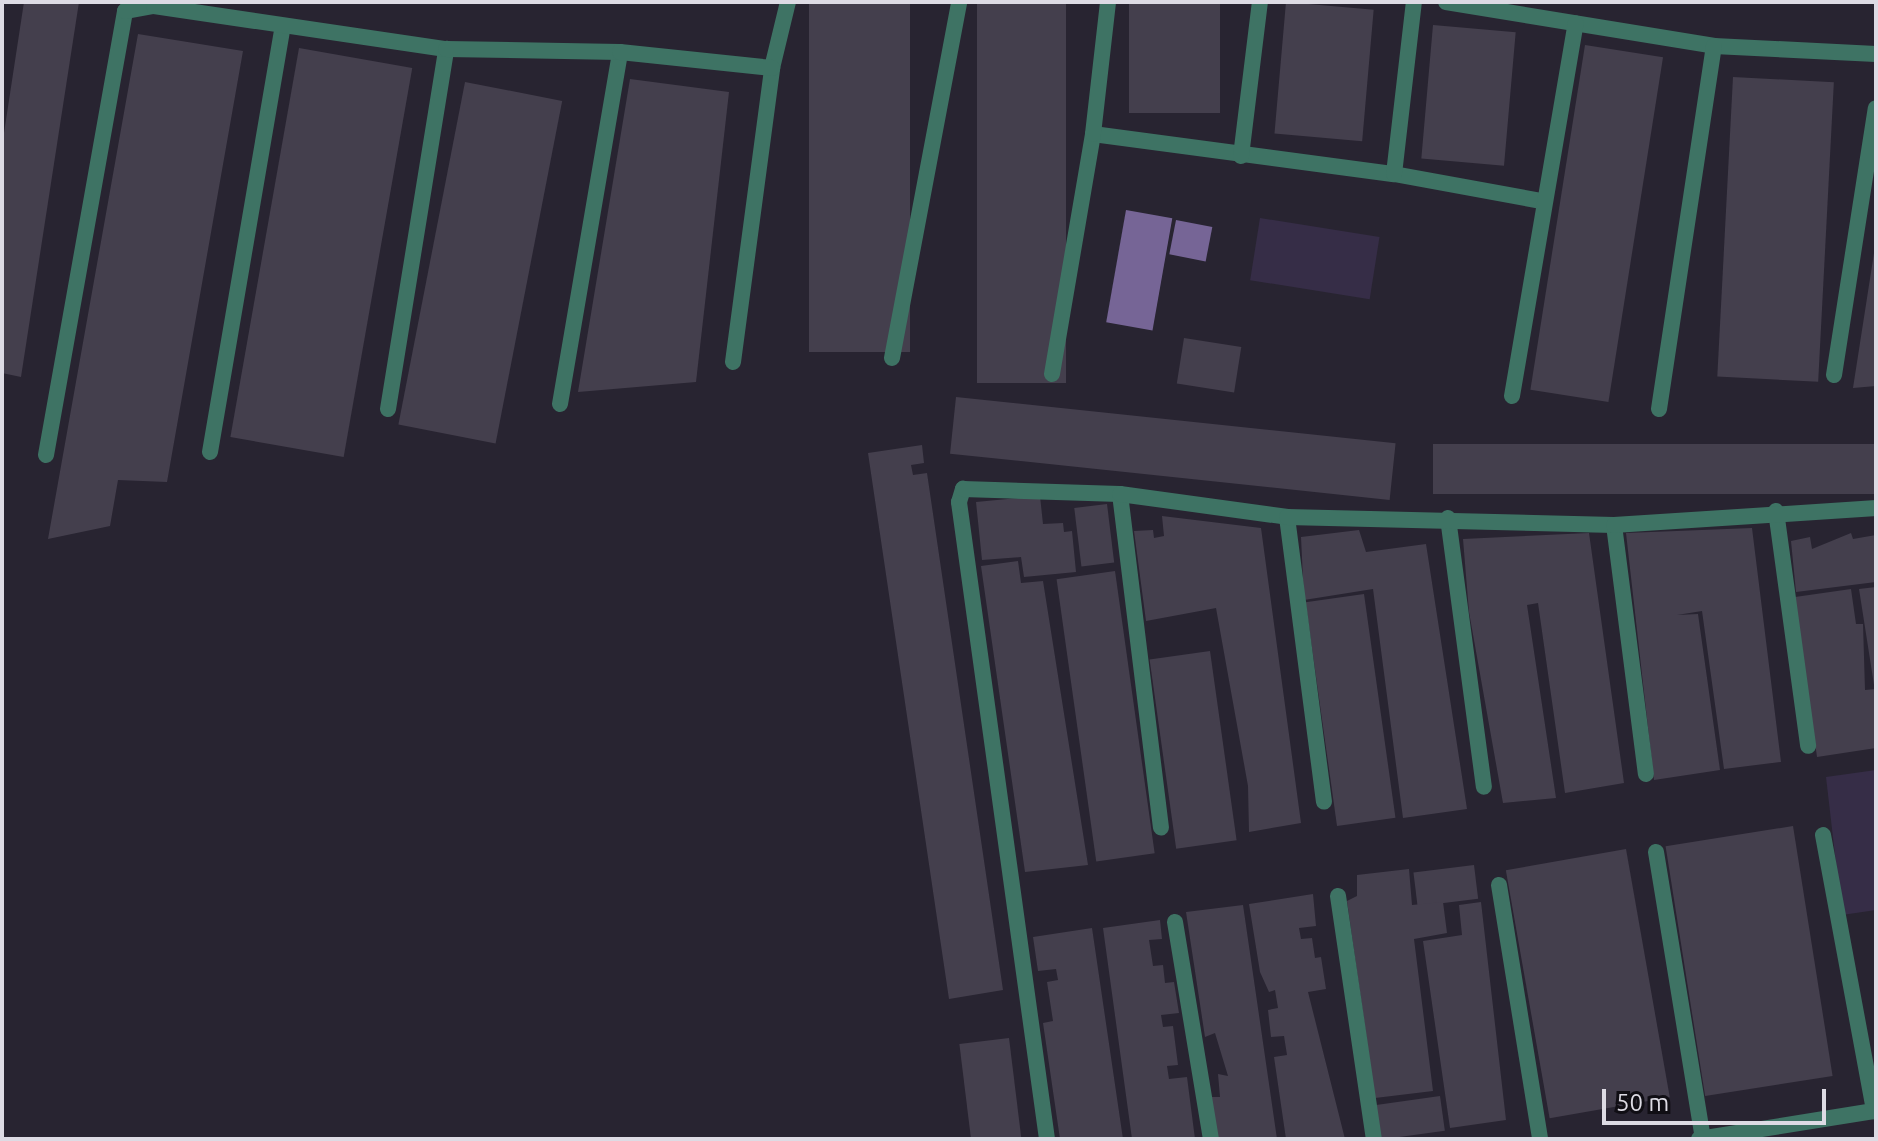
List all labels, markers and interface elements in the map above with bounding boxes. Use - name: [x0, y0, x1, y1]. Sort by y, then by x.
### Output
- scale bar: [1606, 1073, 1830, 1123]
- text: 50 m: [1616, 1089, 1669, 1116]

